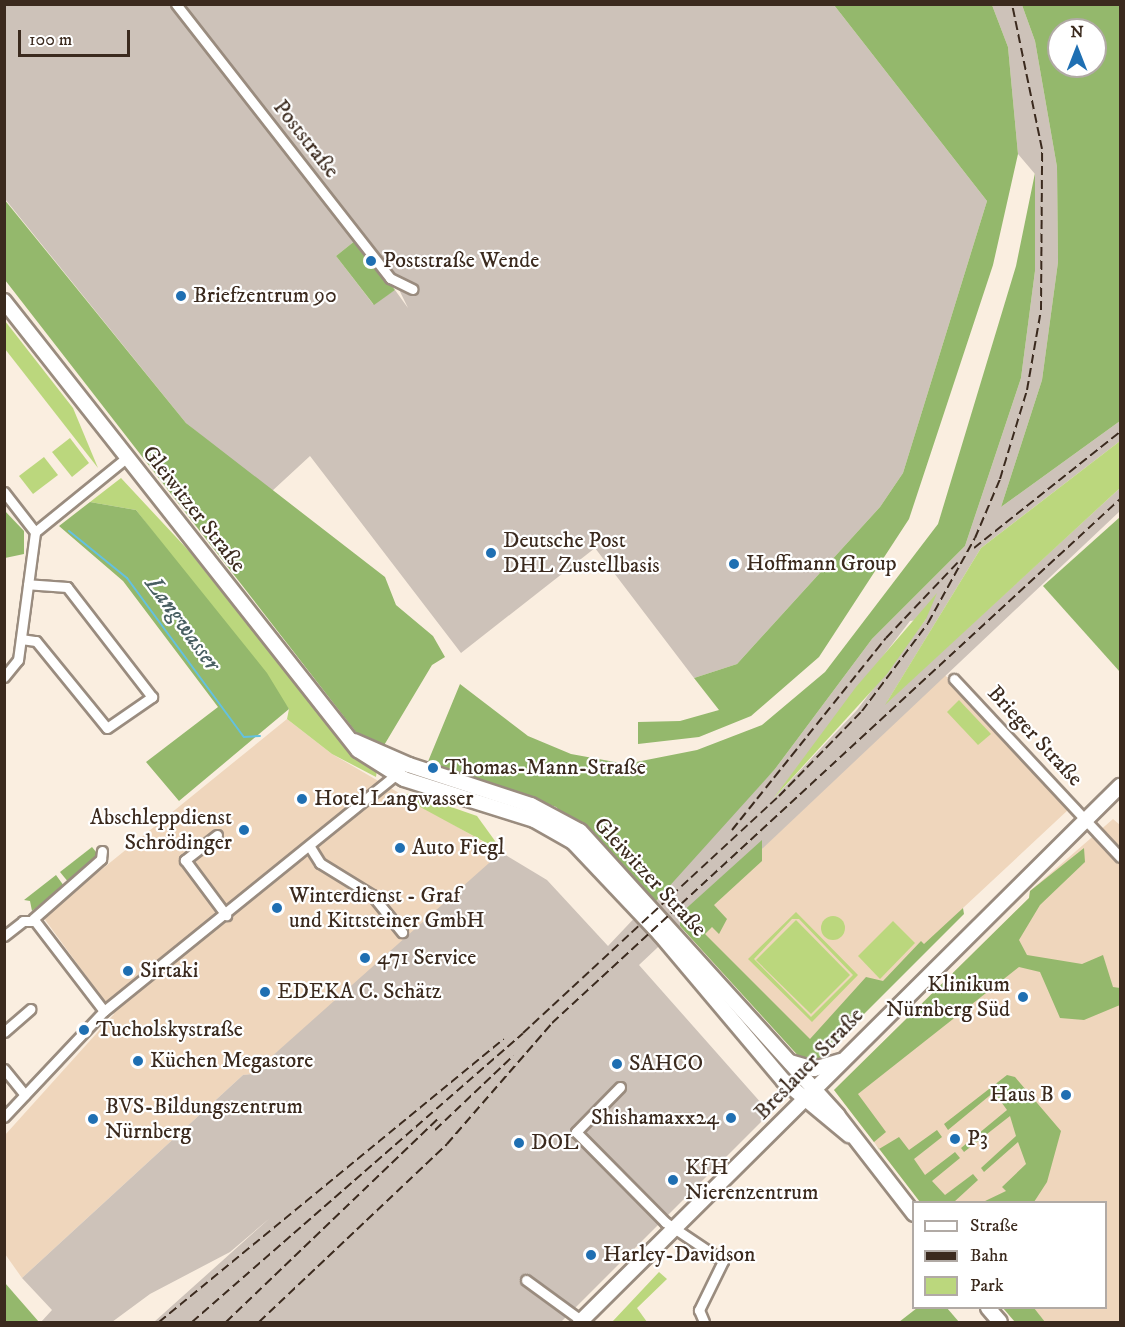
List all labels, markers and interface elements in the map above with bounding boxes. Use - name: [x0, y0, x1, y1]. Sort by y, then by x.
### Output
- scale bar: [21, 18, 134, 56]
- north arrow: [1047, 18, 1107, 78]
- text: N: [1070, 22, 1084, 42]
- text: 100 m: [29, 29, 72, 51]
- street label: Poststraße: [267, 95, 345, 183]
- place label: Poststraße Wende: [383, 248, 539, 274]
- marker: Poststraße Wende: [364, 254, 378, 268]
- place label: Briefzentrum 90: [193, 283, 337, 309]
- marker: Briefzentrum 90: [174, 289, 188, 303]
- street label: Gleiwitzer Straße: [136, 440, 252, 578]
- place label: Deutsche Post DHL Zustellbasis: [503, 527, 660, 578]
- marker: Deutsche Post DHL Zustellbasis: [484, 546, 498, 560]
- place label: Hoffmann Group: [746, 551, 897, 577]
- marker: Hoffmann Group: [727, 557, 741, 571]
- water label: Langwasser: [138, 571, 226, 677]
- street label: Brieger Straße: [982, 680, 1088, 792]
- place label: Thomas-Mann-Straße: [445, 755, 646, 781]
- marker: Thomas-Mann-Straße: [426, 761, 440, 775]
- place label: Hotel Langwasser: [314, 786, 474, 812]
- marker: Hotel Langwasser: [295, 792, 309, 806]
- place label: Abschleppdienst Schrödinger: [90, 804, 232, 855]
- street label: Gleiwitzer Straße: [588, 812, 712, 942]
- marker: Abschleppdienst Schrödinger: [237, 823, 251, 837]
- place label: Auto Fiegl: [412, 835, 505, 861]
- marker: Auto Fiegl: [393, 841, 407, 855]
- place label: Winterdienst - Graf und Kittsteiner GmbH: [289, 882, 485, 933]
- marker: Winterdienst - Graf und Kittsteiner GmbH: [270, 901, 284, 915]
- place label: 471 Service: [377, 945, 476, 971]
- marker: 471 Service: [358, 951, 372, 965]
- place label: Sirtaki: [140, 958, 198, 984]
- marker: Sirtaki: [121, 964, 135, 978]
- place label: Klinikum Nürnberg Süd: [886, 971, 1010, 1022]
- place label: EDEKA C. Schätz: [277, 979, 441, 1005]
- marker: EDEKA C. Schätz: [258, 985, 272, 999]
- marker: Klinikum Nürnberg Süd: [1014, 988, 1032, 1006]
- street label: Breslauer Straße: [749, 1002, 869, 1126]
- place label: Tucholskystraße: [96, 1017, 243, 1043]
- marker: Tucholskystraße: [77, 1023, 91, 1037]
- place label: Küchen Megastore: [150, 1048, 313, 1074]
- place label: SAHCO: [629, 1051, 703, 1077]
- marker: Küchen Megastore: [131, 1054, 145, 1068]
- marker: SAHCO: [610, 1057, 624, 1071]
- place label: Haus B: [990, 1082, 1054, 1108]
- marker: Haus B: [1059, 1088, 1073, 1102]
- place label: BVS-Bildungszentrum Nürnberg: [105, 1093, 303, 1144]
- place label: Shishamaxx24: [591, 1105, 719, 1131]
- marker: Shishamaxx24: [724, 1111, 738, 1125]
- marker: BVS-Bildungszentrum Nürnberg: [86, 1112, 100, 1126]
- place label: P3: [967, 1126, 988, 1152]
- place label: DOL: [531, 1130, 579, 1156]
- marker: P3: [948, 1132, 962, 1146]
- marker: DOL: [512, 1136, 526, 1150]
- place label: KfH Nierenzentrum: [685, 1154, 818, 1206]
- marker: KfH Nierenzentrum: [666, 1173, 680, 1187]
- legend: [912, 1201, 1107, 1309]
- text: Straße: [970, 1215, 1018, 1237]
- place label: Harley-Davidson: [603, 1242, 755, 1268]
- text: Bahn: [970, 1245, 1008, 1267]
- marker: Harley-Davidson: [584, 1248, 598, 1262]
- text: Park: [970, 1275, 1004, 1297]

